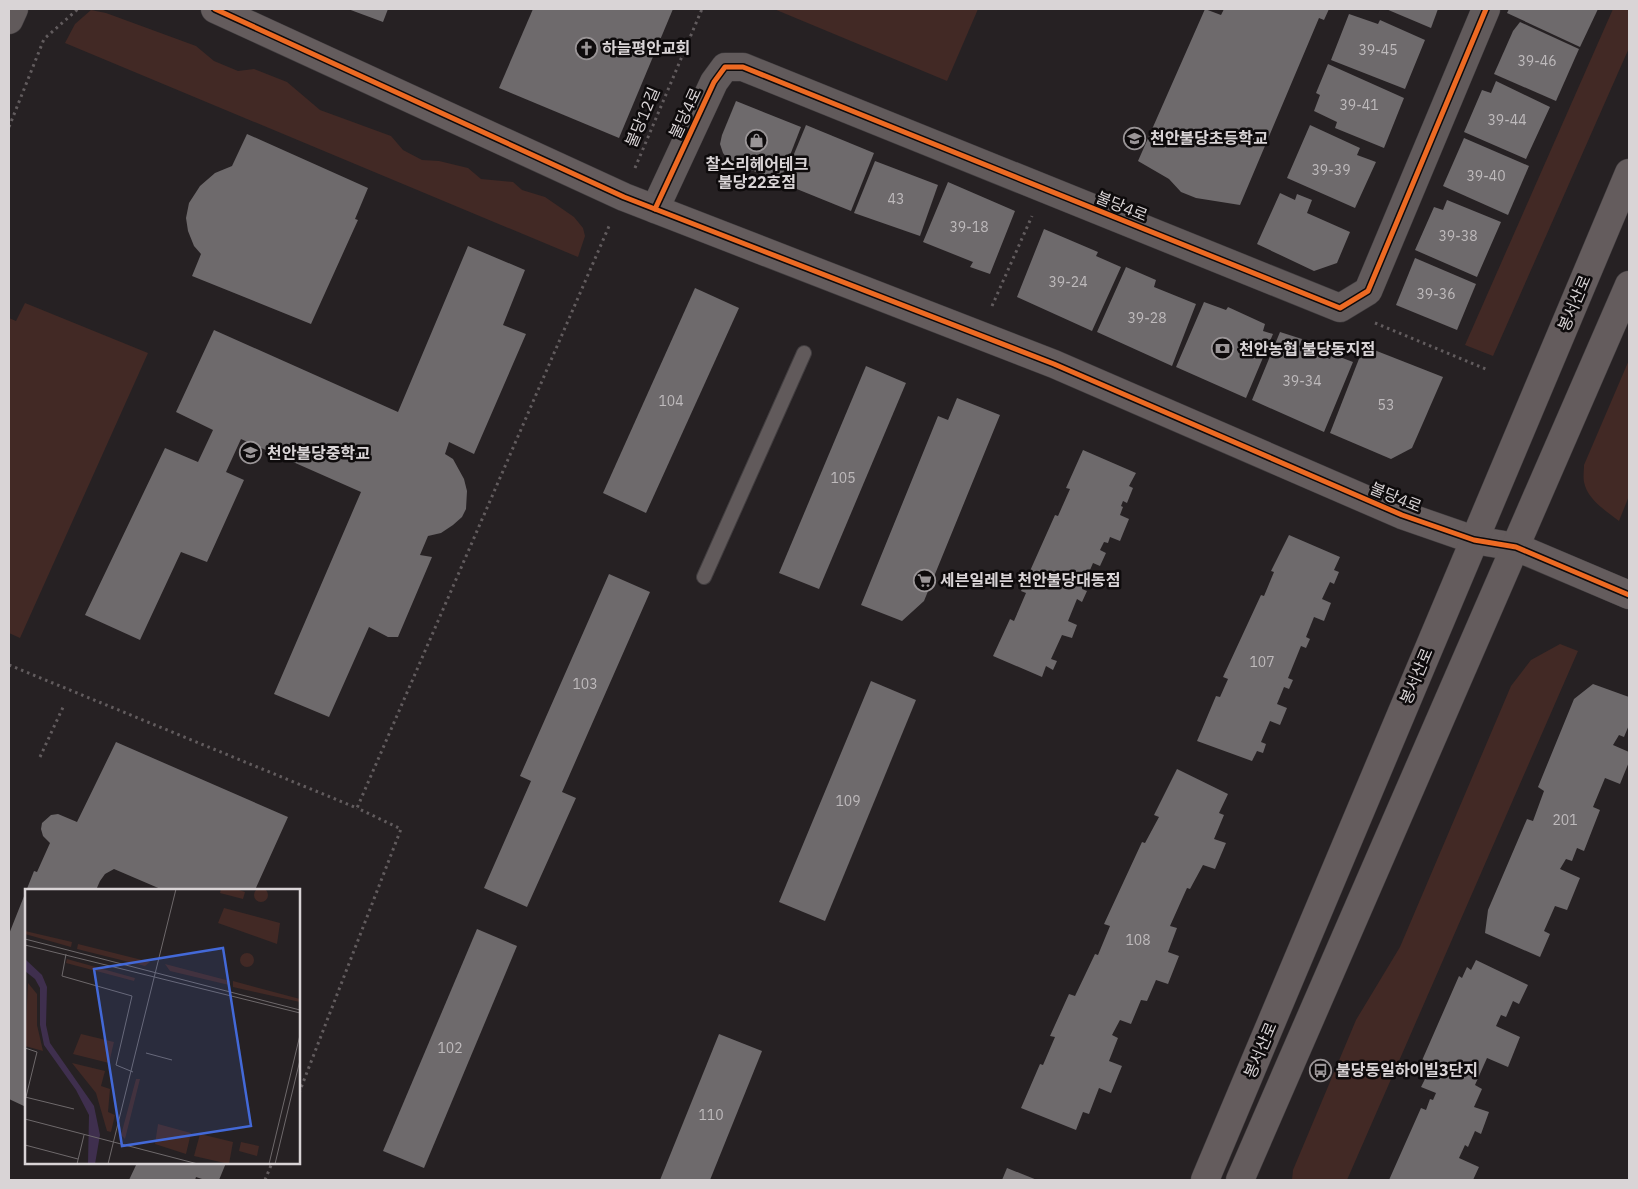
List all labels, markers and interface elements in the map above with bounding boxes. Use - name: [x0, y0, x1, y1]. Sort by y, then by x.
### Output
- church icon: 하늘평안교회: [574, 36, 598, 60]
- place label: 하늘평안교회: [602, 38, 690, 58]
- house number: 39-45: [1358, 41, 1398, 59]
- house number: 39-46: [1517, 52, 1557, 70]
- street label: 불당12길: [620, 84, 664, 150]
- street label: 불당4로: [665, 84, 706, 142]
- house number: 39-41: [1339, 96, 1379, 114]
- house number: 39-44: [1487, 111, 1527, 129]
- school or university icon: 천안불당초등학교: [1122, 126, 1146, 150]
- shop icon: 찰스리헤어테크 불당22호점: [745, 128, 769, 152]
- place label: 천안불당초등학교: [1150, 128, 1268, 148]
- place label: 찰스리헤어테크 불당22호점: [705, 154, 809, 192]
- house number: 39-39: [1311, 161, 1351, 179]
- house number: 39-40: [1466, 167, 1506, 185]
- street label: 불당4로: [1093, 187, 1151, 225]
- house number: 43: [888, 190, 904, 208]
- house number: 39-18: [949, 218, 989, 236]
- house number: 39-38: [1438, 227, 1478, 245]
- street label: 봉서산로: [1553, 272, 1595, 334]
- house number: 39-24: [1048, 273, 1088, 291]
- house number: 39-36: [1416, 285, 1456, 303]
- house number: 39-28: [1127, 309, 1167, 327]
- bank icon: 천안농협 불당동지점: [1211, 337, 1235, 361]
- place label: 천안농협 불당동지점: [1239, 339, 1375, 359]
- house number: 39-34: [1282, 372, 1322, 390]
- house number: 104: [658, 392, 684, 410]
- house number: 53: [1378, 396, 1394, 414]
- school or university icon: 천안불당중학교: [239, 441, 263, 465]
- place label: 천안불당중학교: [267, 443, 370, 463]
- house number: 105: [830, 469, 856, 487]
- street label: 불당4로: [1367, 478, 1425, 516]
- supermarket icon: 세븐일레븐 천안불당대동점: [912, 568, 936, 592]
- place label: 세븐일레븐 천안불당대동점: [940, 570, 1120, 590]
- street label: 봉서산로: [1395, 645, 1437, 707]
- house number: 107: [1249, 653, 1275, 671]
- house number: 103: [572, 675, 598, 693]
- house number: 109: [835, 792, 861, 810]
- house number: 201: [1552, 811, 1578, 829]
- inset map: [25, 889, 300, 1164]
- house number: 108: [1125, 931, 1151, 949]
- street label: 봉서산로: [1239, 1019, 1281, 1081]
- house number: 102: [437, 1039, 463, 1057]
- bus stop icon: 불당동일하이빌3단지: [1308, 1058, 1332, 1082]
- place label: 불당동일하이빌3단지: [1336, 1060, 1478, 1080]
- house number: 110: [698, 1106, 724, 1124]

